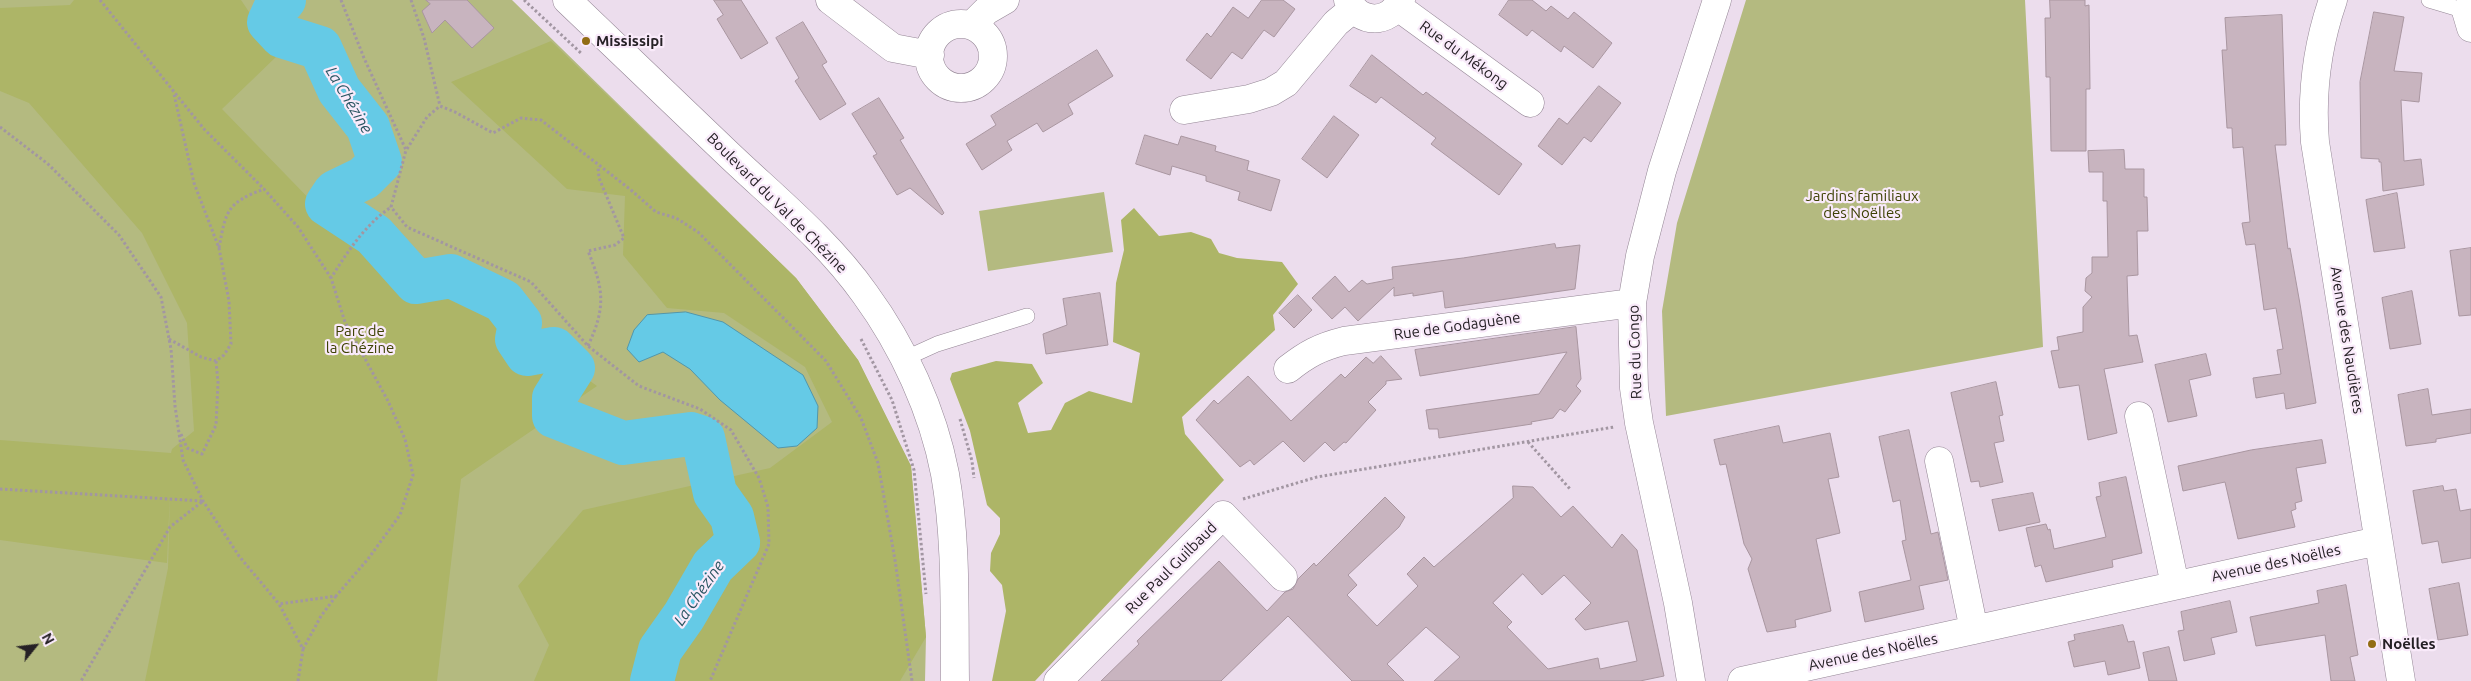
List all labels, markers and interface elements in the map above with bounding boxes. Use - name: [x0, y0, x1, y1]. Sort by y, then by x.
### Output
- street label: Rue du Mékong: [1416, 17, 1512, 93]
- place label: Mississipi: [596, 32, 663, 50]
- marker: Mississipi: [580, 35, 592, 47]
- water label: La Chézine: [322, 63, 376, 137]
- street label: Boulevard du Val de Chézine: [703, 129, 851, 277]
- park label: Jardins familiaux des Noëlles: [1805, 187, 1919, 222]
- street label: Avenue des Naudières: [2326, 265, 2368, 415]
- street label: Rue du Congo: [1624, 305, 1646, 399]
- street label: Rue de Godaguène: [1393, 308, 1521, 344]
- park label: Parc de la Chézine: [326, 322, 394, 357]
- street label: Rue Paul Guilbaud: [1121, 518, 1221, 618]
- street label: Avenue des Noëlles: [2210, 541, 2342, 585]
- water label: La Chézine: [670, 557, 728, 629]
- north arrow: [10, 621, 60, 671]
- text: N: [39, 630, 58, 647]
- street label: Avenue des Noëlles: [1807, 630, 1939, 674]
- place label: Noëlles: [2382, 635, 2436, 653]
- marker: Noëlles: [2366, 638, 2378, 650]

